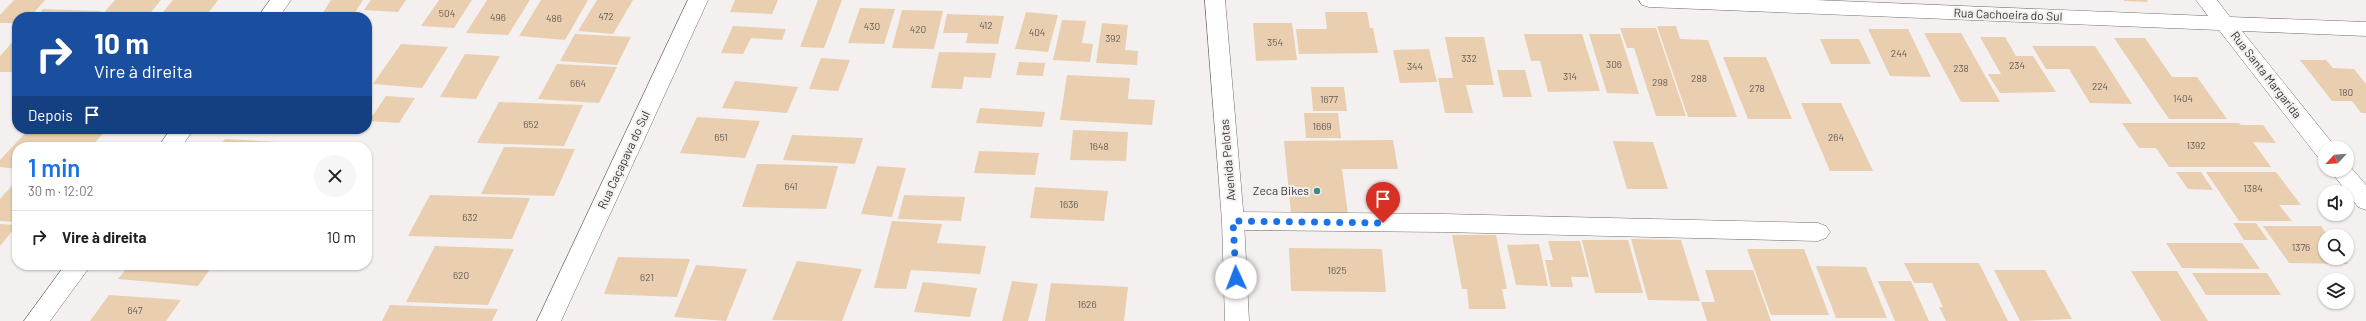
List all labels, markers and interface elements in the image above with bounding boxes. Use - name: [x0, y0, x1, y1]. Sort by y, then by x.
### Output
- street label: Rua Cachoeira do Sul: [1953, 5, 2063, 23]
- house number: 504: [439, 7, 455, 19]
- house number: 472: [598, 10, 614, 22]
- house number: 496: [490, 11, 506, 23]
- house number: 486: [546, 12, 562, 24]
- house number: 412: [979, 19, 993, 31]
- house number: 430: [864, 20, 880, 32]
- house number: 420: [910, 23, 926, 35]
- text: 10 m: [94, 26, 149, 60]
- house number: 404: [1029, 26, 1045, 38]
- icon: right: [28, 28, 80, 80]
- street label: Rua Santa Margarida: [2229, 28, 2305, 121]
- house number: 392: [1105, 32, 1121, 44]
- house number: 354: [1267, 36, 1283, 48]
- house number: 244: [1891, 47, 1907, 59]
- house number: 332: [1461, 52, 1477, 64]
- house number: 306: [1606, 58, 1622, 70]
- house number: 234: [2009, 59, 2025, 71]
- text: Vire à direita: [94, 60, 192, 82]
- house number: 344: [1407, 60, 1423, 72]
- house number: 238: [1953, 62, 1969, 74]
- house number: 314: [1563, 70, 1577, 82]
- house number: 288: [1691, 72, 1707, 84]
- house number: 298: [1652, 76, 1668, 88]
- house number: 664: [570, 77, 586, 89]
- house number: 224: [2092, 80, 2108, 92]
- house number: 278: [1749, 82, 1765, 94]
- house number: 180: [2339, 86, 2353, 98]
- house number: 1404: [2173, 92, 2193, 104]
- house number: 1677: [1320, 93, 1338, 105]
- icon: arrive: [81, 104, 103, 126]
- text: Depois: [28, 106, 73, 124]
- street label: Rua Caçapava do Sul: [594, 108, 652, 211]
- house number: 652: [523, 118, 539, 130]
- street label: Avenida Pelotas: [1216, 118, 1238, 202]
- house number: 1669: [1312, 120, 1332, 132]
- house number: 651: [714, 131, 728, 143]
- house number: 264: [1828, 131, 1844, 143]
- house number: 1392: [2186, 139, 2206, 151]
- house number: 1648: [1089, 140, 1109, 152]
- north arrow: [2318, 141, 2354, 177]
- map controls: [2318, 141, 2354, 309]
- text: 1 min: [28, 153, 80, 182]
- button: close: [314, 155, 356, 197]
- house number: 641: [784, 180, 798, 192]
- pin: [1366, 182, 1400, 223]
- house number: 1384: [2243, 182, 2263, 194]
- text: 30 m · 12:02: [28, 183, 94, 199]
- place label: Zeca Bikes: [1253, 183, 1309, 197]
- button: sound: [2318, 185, 2354, 221]
- marker: Zeca Bikes: [1312, 186, 1322, 196]
- icon: arrive: [1372, 188, 1394, 210]
- house number: 1636: [1060, 198, 1078, 210]
- house number: 632: [462, 211, 478, 223]
- icon: right: [28, 226, 50, 248]
- text: Vire à direita: [62, 228, 146, 246]
- text: 10 m: [327, 228, 356, 246]
- button: search: [2318, 229, 2354, 265]
- house number: 1376: [2292, 241, 2310, 253]
- position arrow: [1215, 257, 1257, 299]
- house number: 1625: [1327, 264, 1347, 276]
- house number: 620: [453, 269, 469, 281]
- house number: 621: [640, 271, 654, 283]
- button: layers: [2318, 273, 2354, 309]
- house number: 1626: [1077, 298, 1097, 310]
- house number: 647: [127, 304, 143, 316]

